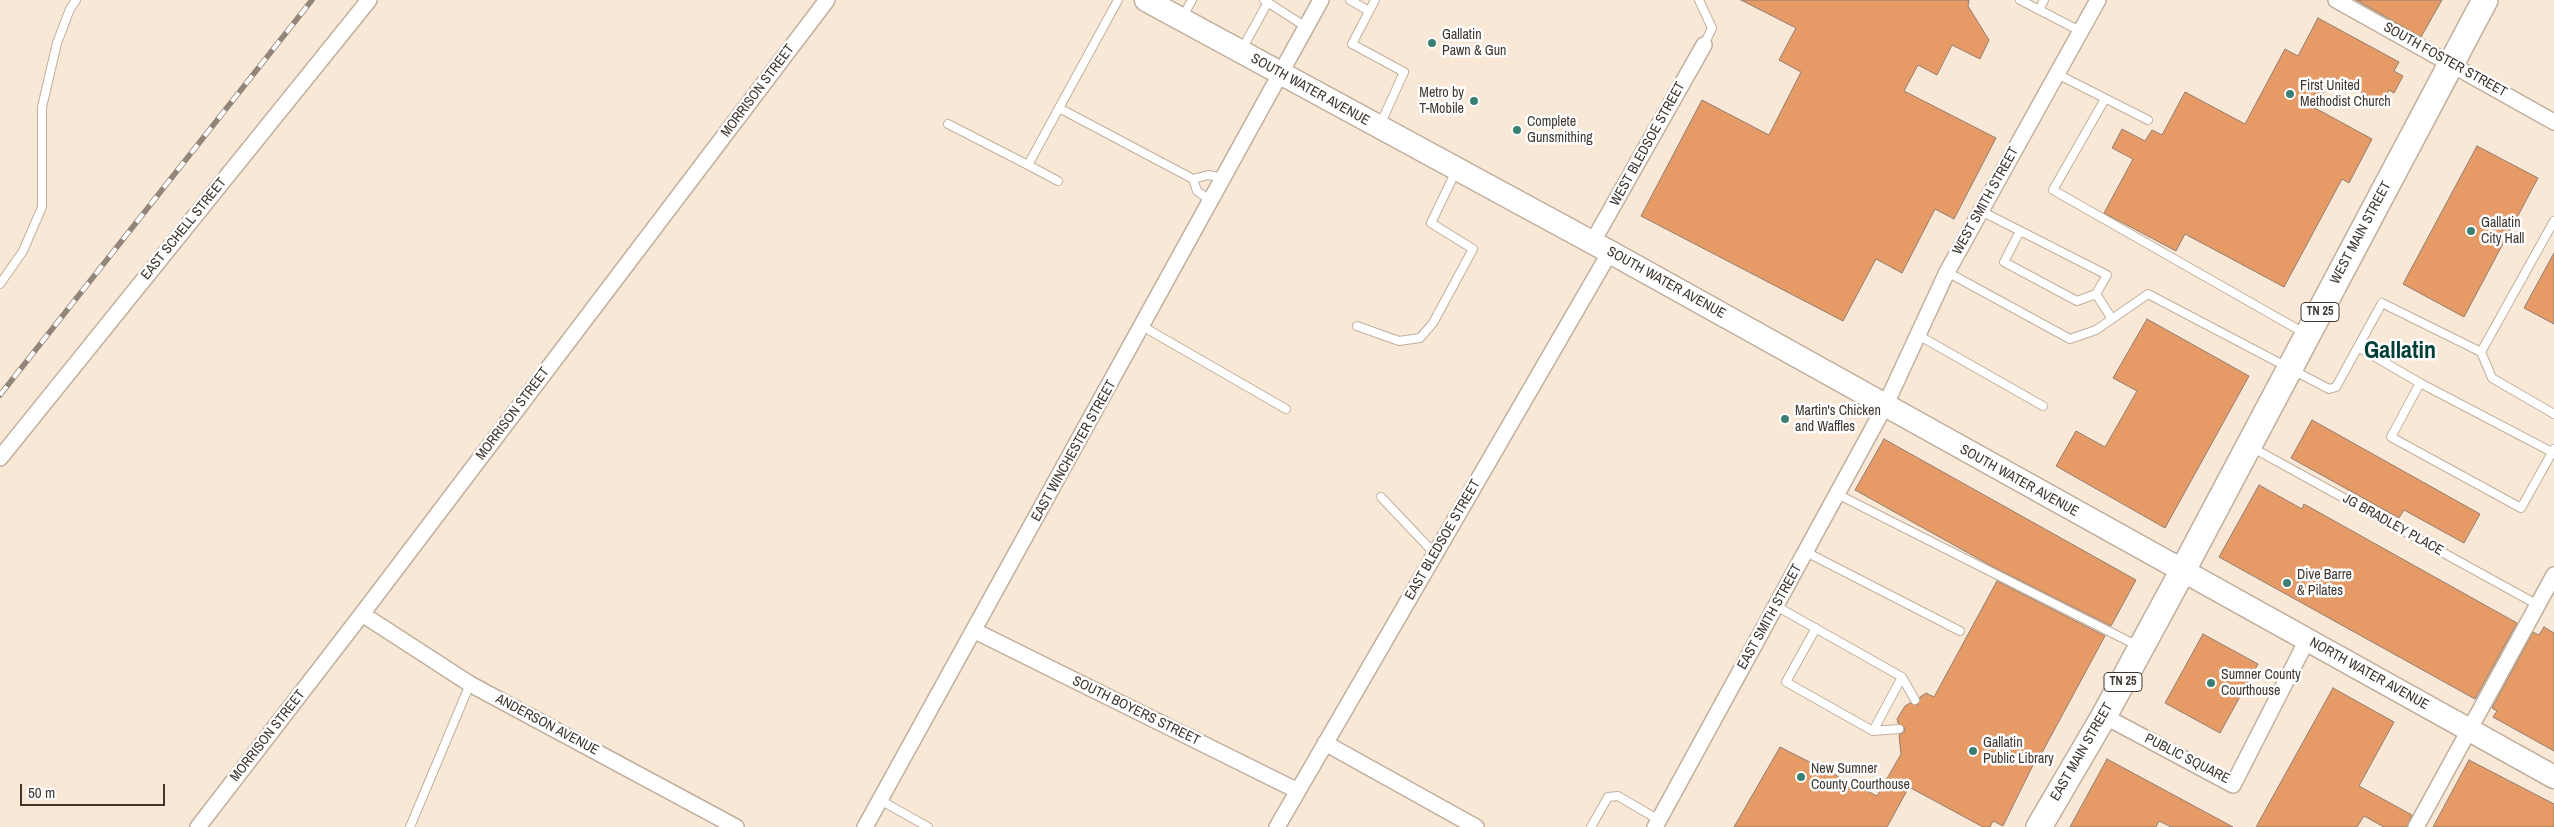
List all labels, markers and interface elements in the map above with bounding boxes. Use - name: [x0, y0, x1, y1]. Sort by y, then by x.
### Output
- street label: SOUTH FOSTER STREET: [2380, 19, 2510, 101]
- place label: Gallatin Pawn & Gun: [1442, 27, 1506, 59]
- marker: Gallatin Pawn & Gun: [1426, 37, 1438, 49]
- street label: MORRISON STREET: [718, 41, 798, 141]
- street label: SOUTH WATER AVENUE: [1248, 50, 1372, 130]
- place label: First United Methodist Church: [2300, 78, 2391, 110]
- street label: WEST BLEDSOE STREET: [1607, 79, 1689, 209]
- place label: Metro by T-Mobile: [1419, 85, 1464, 118]
- marker: First United Methodist Church: [2284, 88, 2296, 100]
- marker: Metro by T-Mobile: [1468, 95, 1480, 107]
- place label: Complete Gunsmithing: [1527, 114, 1593, 146]
- marker: Complete Gunsmithing: [1511, 124, 1523, 136]
- street label: WEST SMITH STREET: [1949, 144, 2023, 258]
- street label: EAST SCHELL STREET: [138, 175, 230, 283]
- street label: WEST MAIN STREET: [2327, 179, 2395, 287]
- place label: Gallatin City Hall: [2481, 215, 2524, 248]
- marker: Gallatin City Hall: [2465, 225, 2477, 237]
- street label: SOUTH WATER AVENUE: [1604, 243, 1728, 323]
- road number: TN 25: [2301, 302, 2339, 322]
- district label: Gallatin: [2364, 338, 2436, 366]
- street label: MORRISON STREET: [473, 364, 553, 464]
- street label: EAST WINCHESTER STREET: [1028, 377, 1120, 525]
- place label: Martin's Chicken and Waffles: [1795, 403, 1881, 436]
- marker: Martin's Chicken and Waffles: [1779, 413, 1791, 425]
- street label: SOUTH WATER AVENUE: [1957, 441, 2081, 521]
- street label: EAST BLEDSOE STREET: [1402, 477, 1484, 603]
- street label: JG BRADLEY PLACE: [2340, 490, 2446, 560]
- street label: EAST SMITH STREET: [1734, 562, 1806, 672]
- place label: Dive Barre & Pilates: [2297, 567, 2352, 600]
- marker: Dive Barre & Pilates: [2281, 577, 2293, 589]
- street label: NORTH WATER AVENUE: [2307, 634, 2431, 714]
- place label: Sumner County Courthouse: [2221, 667, 2301, 700]
- road number: TN 25: [2104, 672, 2142, 692]
- street label: SOUTH BOYERS STREET: [1070, 673, 1202, 749]
- marker: Sumner County Courthouse: [2205, 677, 2217, 689]
- street label: MORRISON STREET: [227, 687, 309, 785]
- street label: ANDERSON AVENUE: [492, 691, 602, 759]
- street label: EAST MAIN STREET: [2047, 700, 2117, 804]
- street label: PUBLIC SQUARE: [2142, 730, 2232, 788]
- place label: Gallatin Public Library: [1983, 735, 2054, 768]
- marker: Gallatin Public Library: [1967, 745, 1979, 757]
- place label: New Sumner County Courthouse: [1811, 761, 1910, 794]
- marker: New Sumner County Courthouse: [1795, 771, 1807, 783]
- scale bar: [22, 774, 168, 806]
- text: 50 m: [28, 782, 55, 803]

